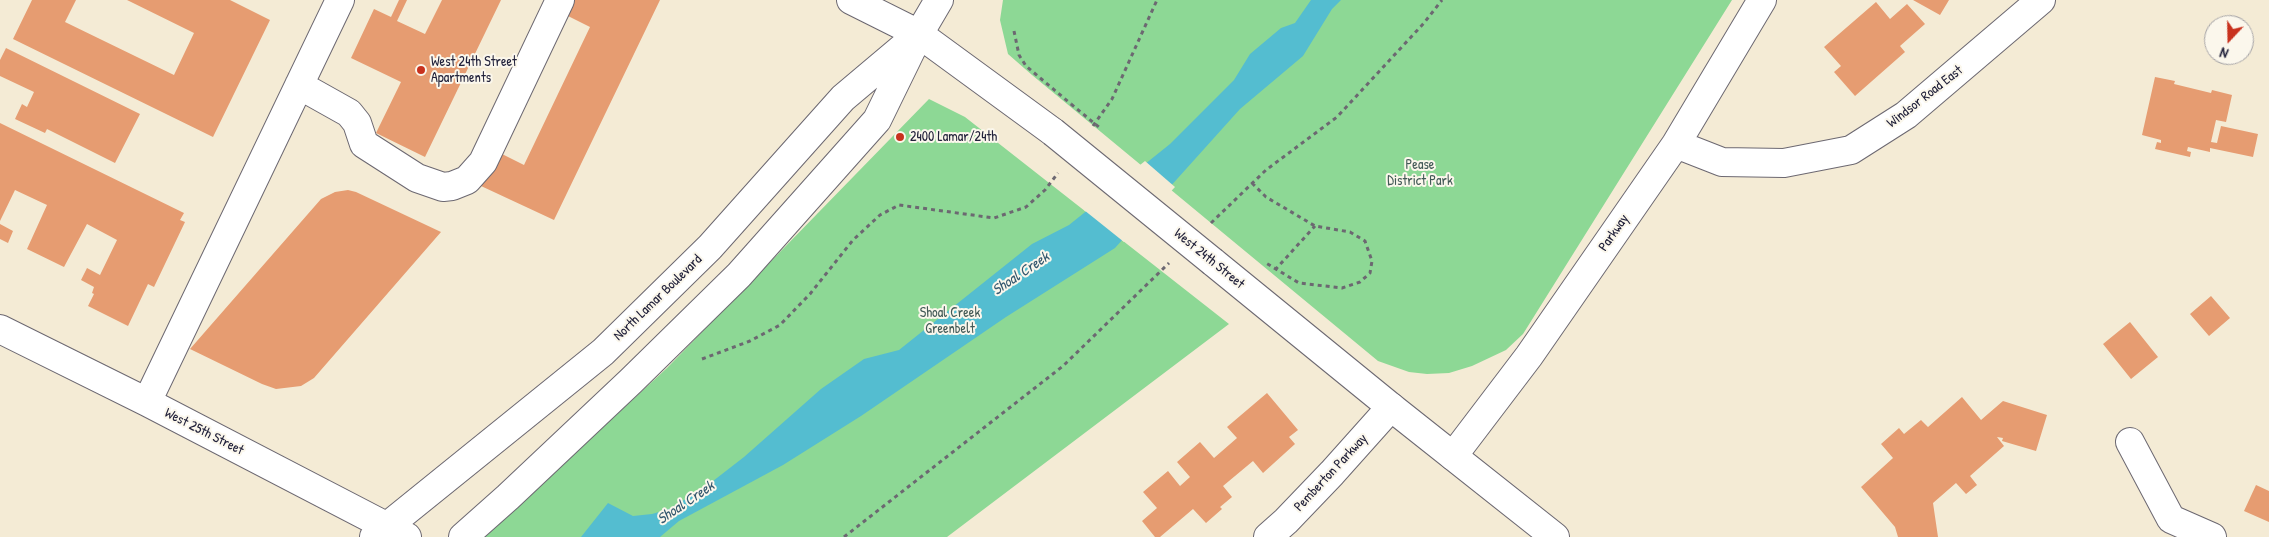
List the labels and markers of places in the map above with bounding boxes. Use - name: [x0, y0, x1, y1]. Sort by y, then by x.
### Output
- place label: West 24th Street Apartments: [431, 54, 517, 86]
- marker: West 24th Street Apartments: [415, 64, 427, 76]
- place label: 2400 Lamar/24th: [910, 129, 997, 145]
- marker: 2400 Lamar/24th: [894, 131, 906, 143]

